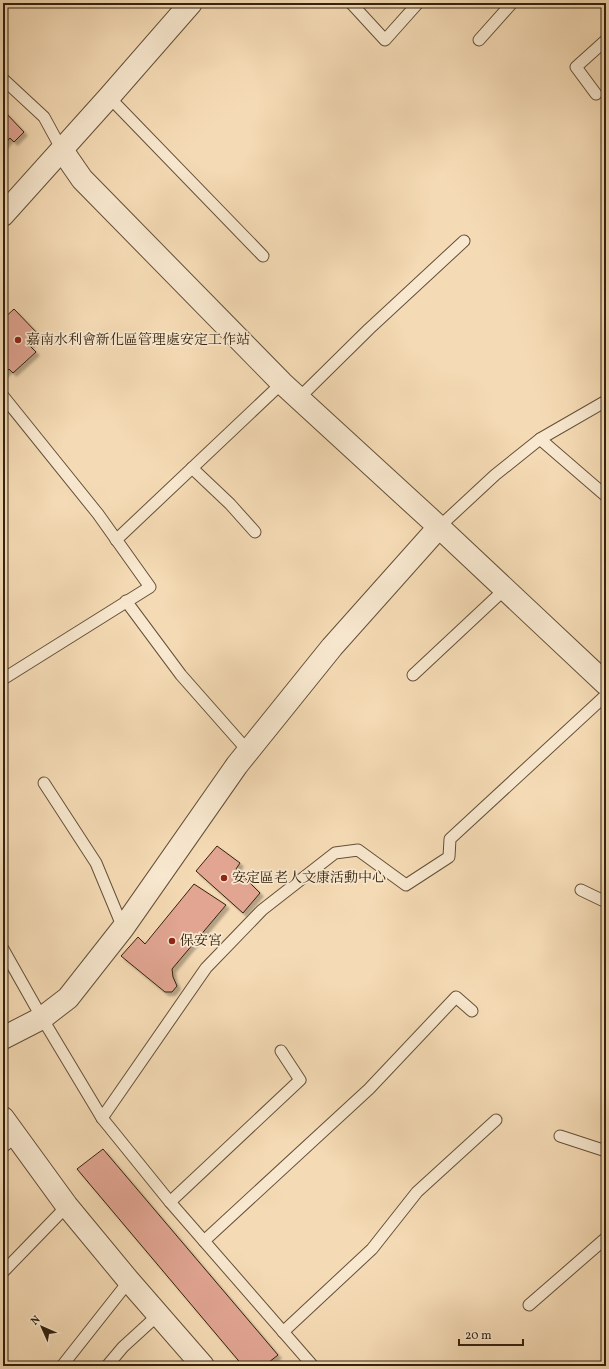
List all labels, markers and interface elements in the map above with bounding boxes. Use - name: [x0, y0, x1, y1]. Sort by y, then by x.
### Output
- place label: 嘉南水利會新化區管理處安定工作站: [26, 331, 250, 350]
- marker: 嘉南水利會新化區管理處安定工作站: [13, 335, 23, 345]
- place label: 安定區老人文康活動中心: [232, 869, 386, 888]
- marker: 安定區老人文康活動中心: [219, 873, 229, 883]
- place label: 保安宮: [180, 932, 222, 951]
- marker: 保安宮: [167, 936, 177, 946]
- north arrow: [22, 1307, 62, 1347]
- text: N: [28, 1313, 44, 1329]
- scale bar: [459, 1321, 523, 1347]
- text: 20 m: [465, 1328, 492, 1344]

